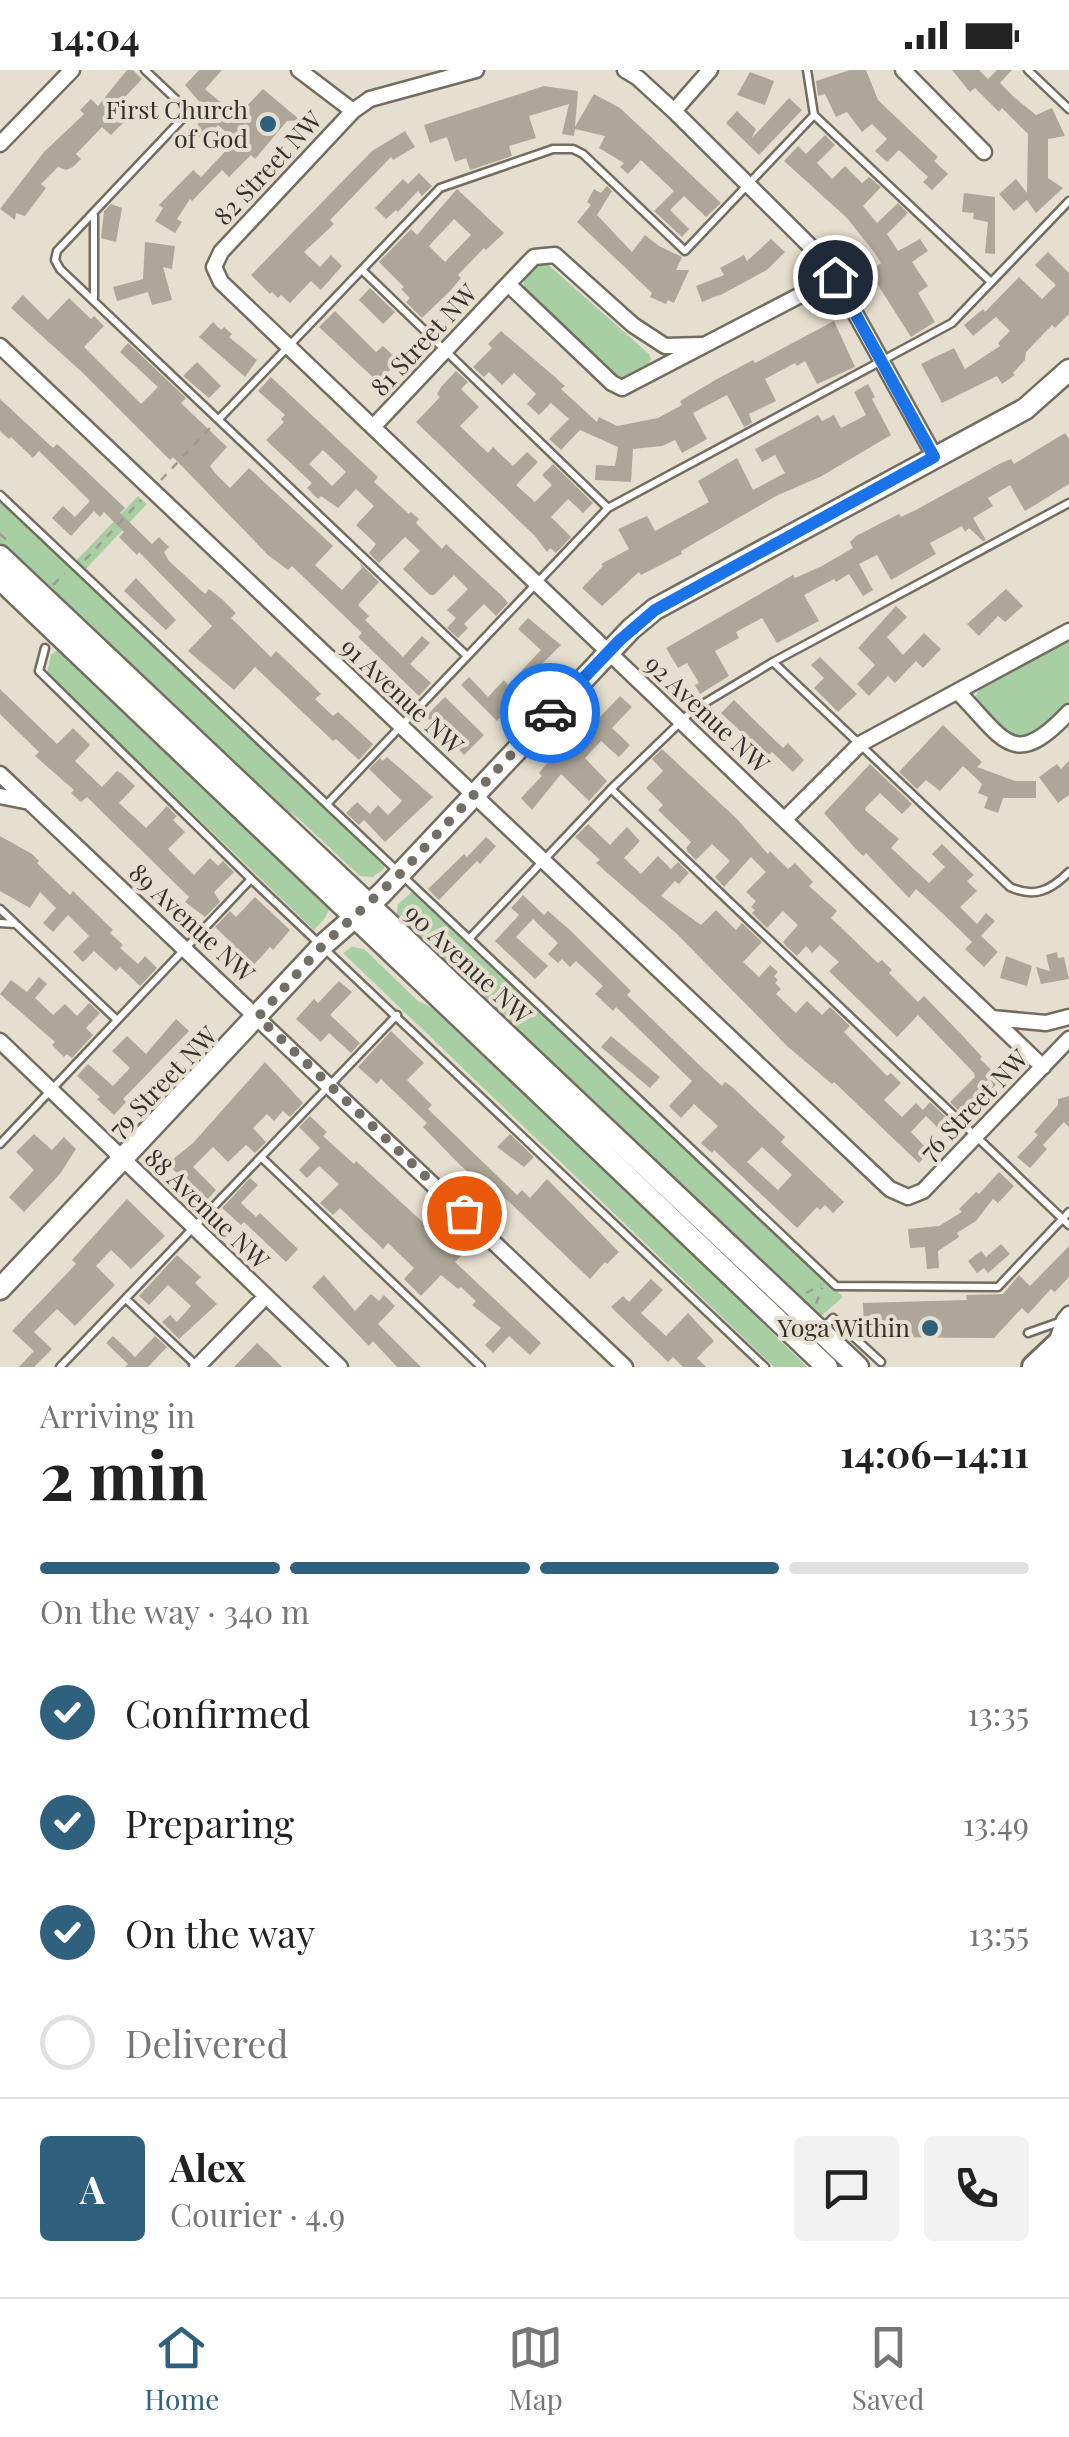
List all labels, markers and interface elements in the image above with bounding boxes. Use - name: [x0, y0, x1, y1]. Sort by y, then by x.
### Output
- text: 14:04: [50, 10, 140, 61]
- place label: First Church of God: [106, 92, 248, 154]
- street label: 82 Street NW: [206, 103, 328, 231]
- marker: First Church of God: [257, 113, 279, 135]
- pin: [793, 235, 878, 320]
- icon: home: [808, 250, 863, 305]
- street label: 81 Street NW: [363, 276, 484, 402]
- street label: 91 Avenue NW: [335, 630, 472, 761]
- street label: 92 Avenue NW: [639, 647, 778, 779]
- courier: [500, 663, 600, 763]
- icon: car: [523, 686, 578, 741]
- street label: 89 Avenue NW: [123, 855, 263, 989]
- street label: 90 Avenue NW: [398, 896, 540, 1030]
- street label: 79 Street NW: [101, 1018, 223, 1144]
- street label: 76 Street NW: [912, 1041, 1035, 1167]
- street label: 88 Avenue NW: [139, 1140, 277, 1276]
- pin: [422, 1171, 507, 1256]
- icon: bag: [437, 1186, 492, 1241]
- place label: Yoga Within: [777, 1310, 910, 1343]
- marker: Yoga Within: [919, 1317, 941, 1339]
- text: Arriving in: [40, 1393, 195, 1436]
- text: 14:06–14:11: [840, 1427, 1029, 1478]
- text: 2 min: [40, 1430, 208, 1516]
- text: On the way · 340 m: [40, 1589, 310, 1632]
- icon: check: [40, 1685, 95, 1740]
- text: Confirmed: [125, 1687, 310, 1738]
- text: 13:35: [967, 1691, 1029, 1734]
- icon: check: [40, 1795, 95, 1850]
- text: Preparing: [125, 1797, 294, 1848]
- text: 13:49: [963, 1801, 1029, 1844]
- icon: check: [40, 1905, 95, 1960]
- text: On the way: [125, 1907, 315, 1958]
- text: 13:55: [968, 1911, 1029, 1954]
- text: Delivered: [125, 2017, 289, 2068]
- button: chat: [794, 2136, 899, 2241]
- button: phone: [924, 2136, 1029, 2241]
- text: Alex: [170, 2141, 246, 2192]
- text: A: [80, 2163, 105, 2214]
- text: Courier · 4.9: [170, 2192, 345, 2235]
- tab: Home: [144, 2320, 219, 2417]
- tab: Map: [508, 2320, 563, 2417]
- tab: Saved: [852, 2320, 925, 2417]

